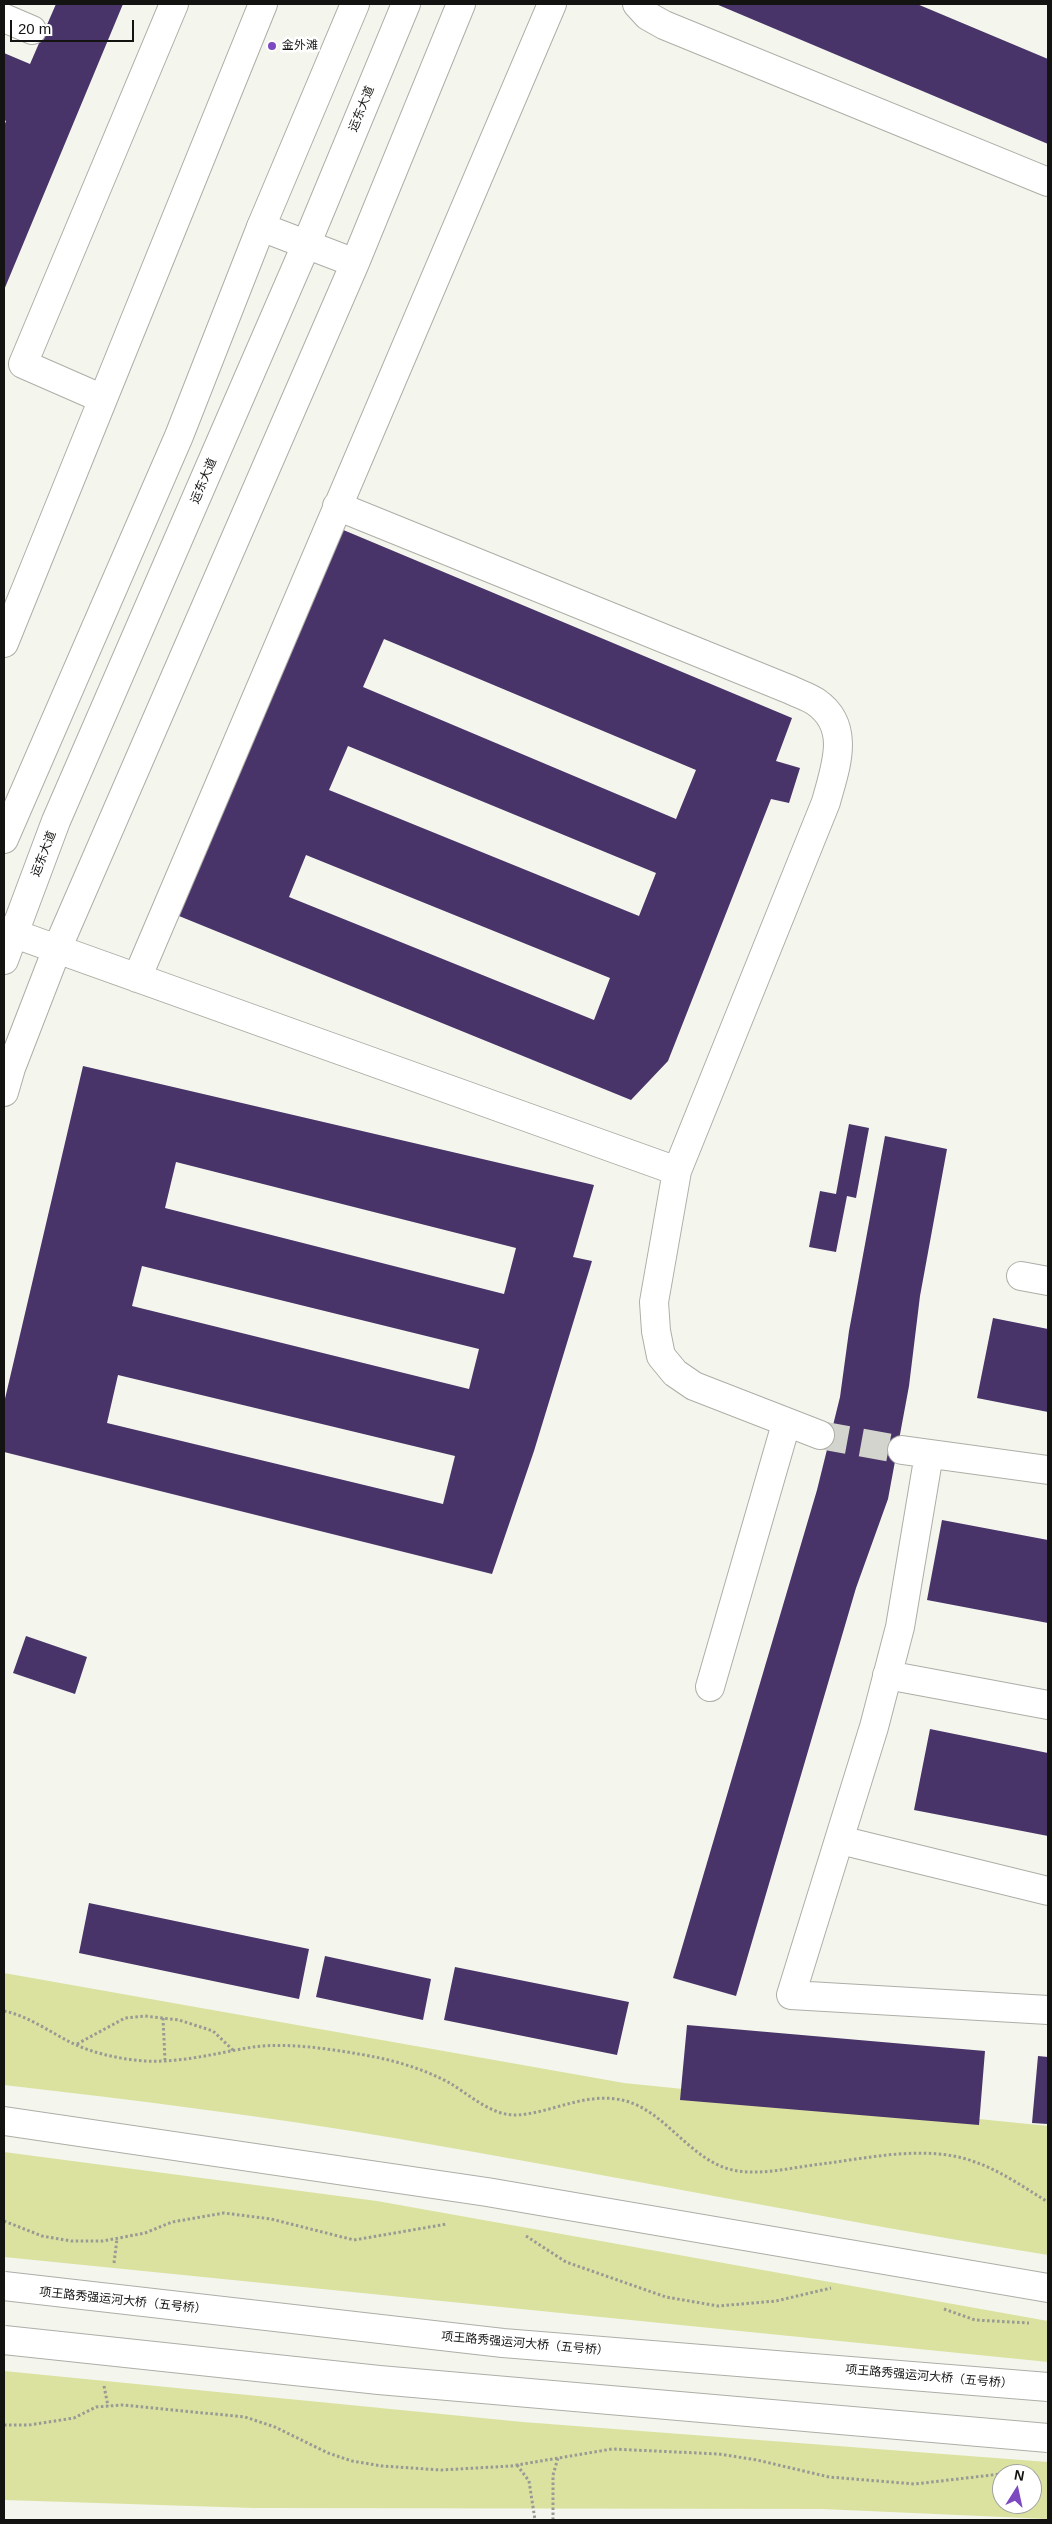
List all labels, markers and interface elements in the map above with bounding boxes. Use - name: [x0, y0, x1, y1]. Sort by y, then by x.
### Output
- scale bar: [12, 10, 136, 42]
- text: 20 m: [18, 20, 51, 37]
- place label: 金外滩: [282, 39, 318, 53]
- marker: 金外滩: [266, 40, 278, 52]
- street label: 运东大道: [346, 84, 378, 134]
- street label: 运东大道: [188, 456, 220, 506]
- street label: 运东大道: [29, 829, 59, 879]
- street label: 项王路秀强运河大桥（五号桥）: [39, 2285, 207, 2317]
- street label: 项王路秀强运河大桥（五号桥）: [441, 2330, 609, 2358]
- street label: 项王路秀强运河大桥（五号桥）: [845, 2363, 1013, 2391]
- north arrow: [992, 2464, 1042, 2514]
- text: N: [1013, 2466, 1026, 2484]

